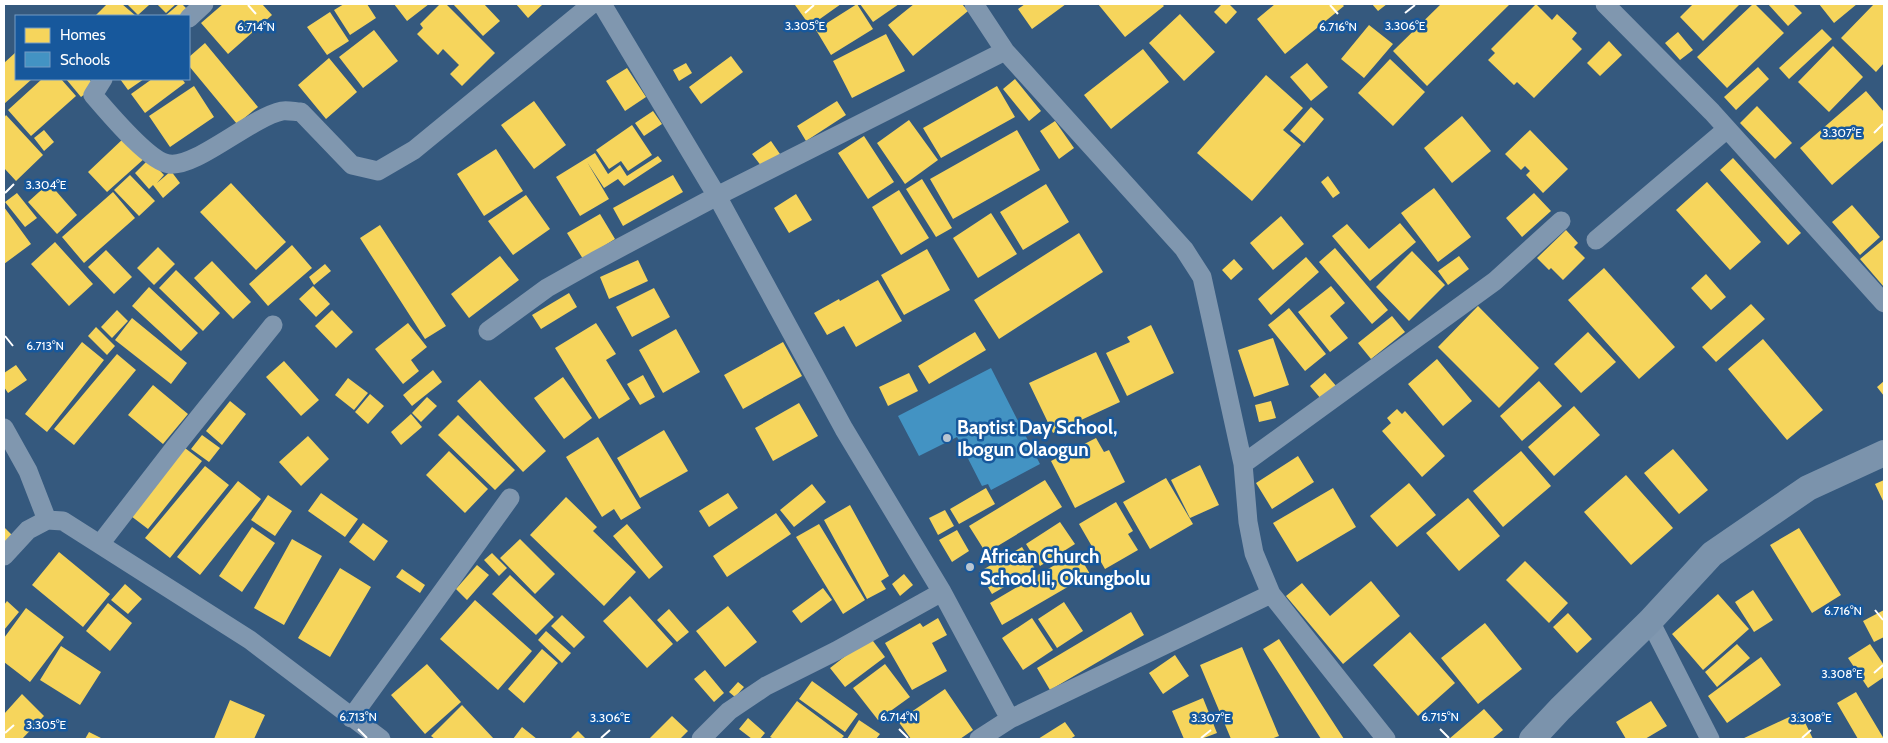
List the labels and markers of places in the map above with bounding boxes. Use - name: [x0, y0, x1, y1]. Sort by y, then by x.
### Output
- place label: Baptist Day School, Ibogun Olaogun: [957, 416, 1117, 461]
- marker: Baptist Day School, Ibogun Olaogun: [941, 432, 953, 444]
- place label: African Church School Ii, Okungbolu: [980, 545, 1151, 590]
- marker: African Church School Ii, Okungbolu: [964, 561, 976, 573]

